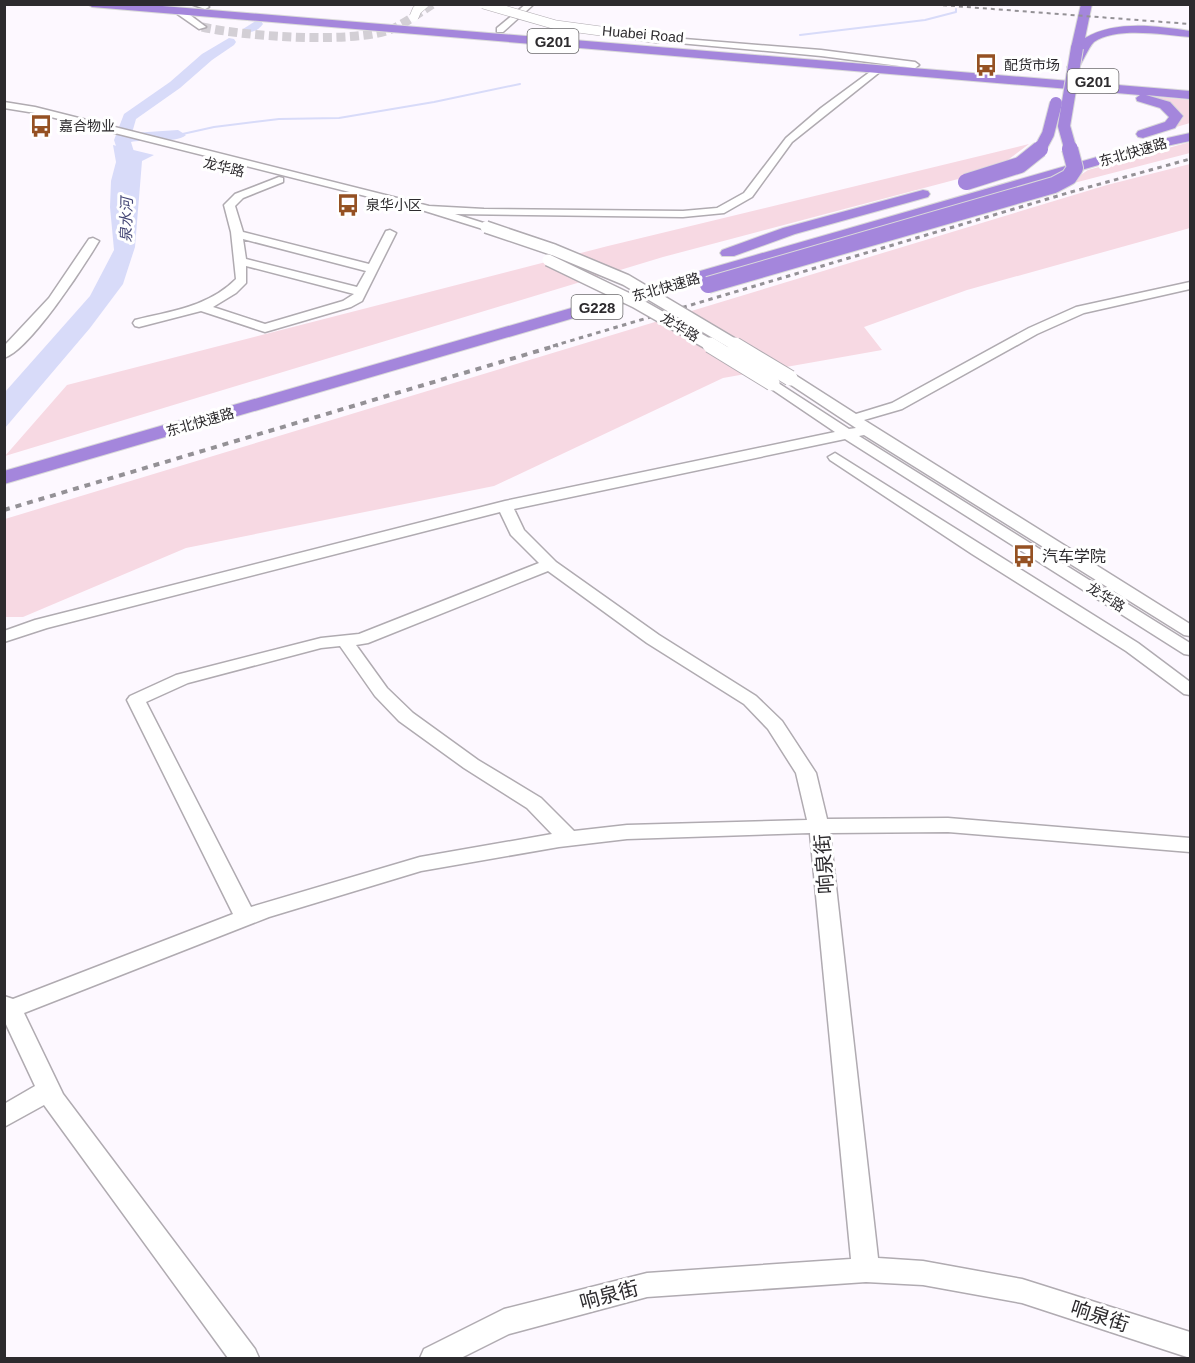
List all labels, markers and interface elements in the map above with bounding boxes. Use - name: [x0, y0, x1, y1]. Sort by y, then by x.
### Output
- street label: Huabei Road: [602, 22, 684, 46]
- road number: G201: [528, 29, 578, 53]
- bus stop icon: 配货市场: [973, 52, 999, 78]
- place label: 配货市场: [1004, 57, 1060, 73]
- road number: G201: [1068, 69, 1118, 93]
- bus stop icon: 嘉合物业: [28, 113, 54, 139]
- place label: 嘉合物业: [59, 118, 115, 134]
- street label: 东北快速路: [1097, 135, 1169, 169]
- street label: 龙华路: [202, 154, 246, 180]
- bus stop icon: 泉华小区: [335, 192, 361, 218]
- water label: 泉水河: [117, 194, 135, 243]
- place label: 泉华小区: [366, 197, 422, 213]
- street label: 东北快速路: [630, 270, 702, 304]
- road number: G228: [572, 295, 622, 319]
- street label: 龙华路: [658, 309, 702, 345]
- street label: 东北快速路: [164, 405, 236, 439]
- bus stop icon: 汽车学院: [1011, 543, 1037, 569]
- place label: 汽车学院: [1042, 548, 1106, 565]
- street label: 龙华路: [1084, 579, 1128, 615]
- street label: 响泉街: [811, 833, 837, 895]
- street label: 响泉街: [577, 1277, 641, 1313]
- street label: 响泉街: [1068, 1296, 1132, 1336]

